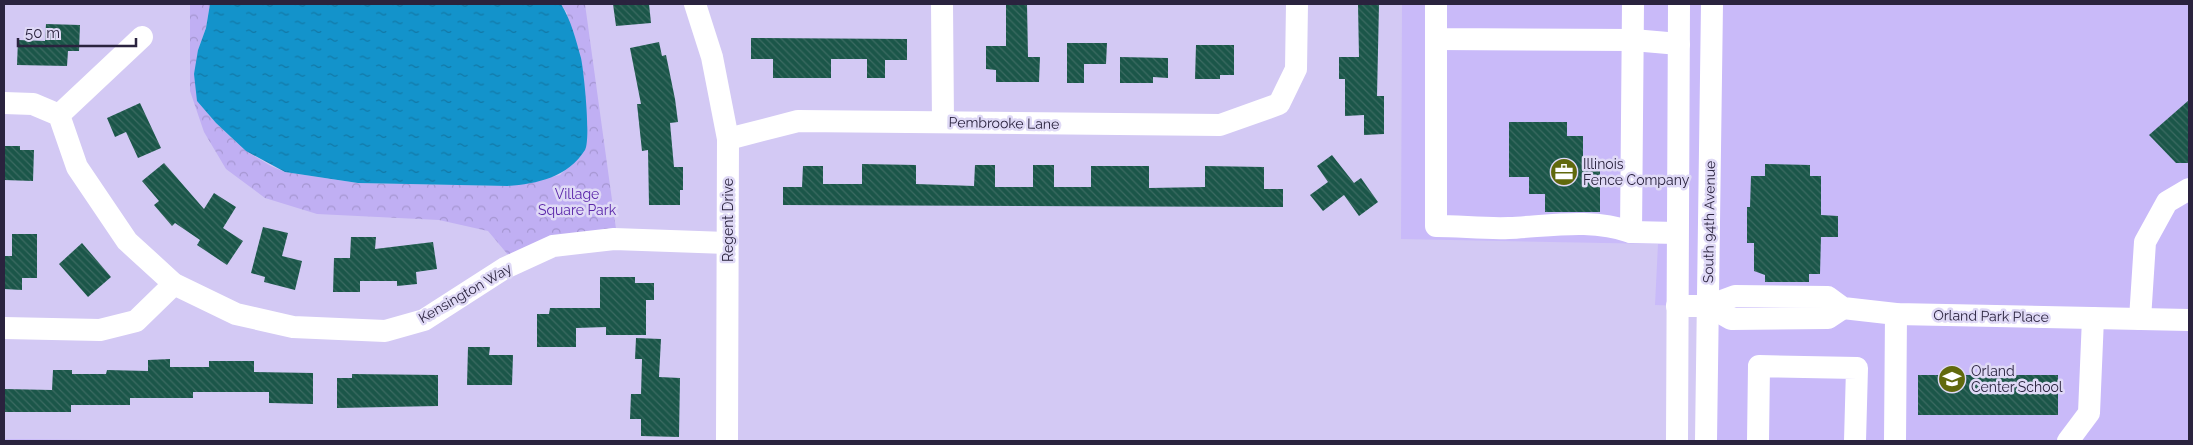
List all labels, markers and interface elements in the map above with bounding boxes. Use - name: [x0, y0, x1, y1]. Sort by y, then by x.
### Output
- scale bar: [18, 15, 135, 47]
- text: 50 m: [25, 24, 60, 42]
- street label: Pembrooke Lane: [949, 114, 1059, 132]
- place label: Illinois Fence Company: [1583, 156, 1690, 188]
- office icon: Illinois Fence Company: [1549, 157, 1579, 187]
- street label: South 94th Avenue: [1700, 161, 1718, 283]
- street label: Regent Drive: [720, 178, 736, 262]
- park label: Village Square Park: [538, 186, 617, 218]
- street label: Kensington Way: [416, 260, 515, 326]
- street label: Orland Park Place: [1933, 307, 2049, 325]
- place label: Orland Center School: [1971, 363, 2063, 395]
- school or university icon: Orland Center School: [1937, 364, 1967, 394]

